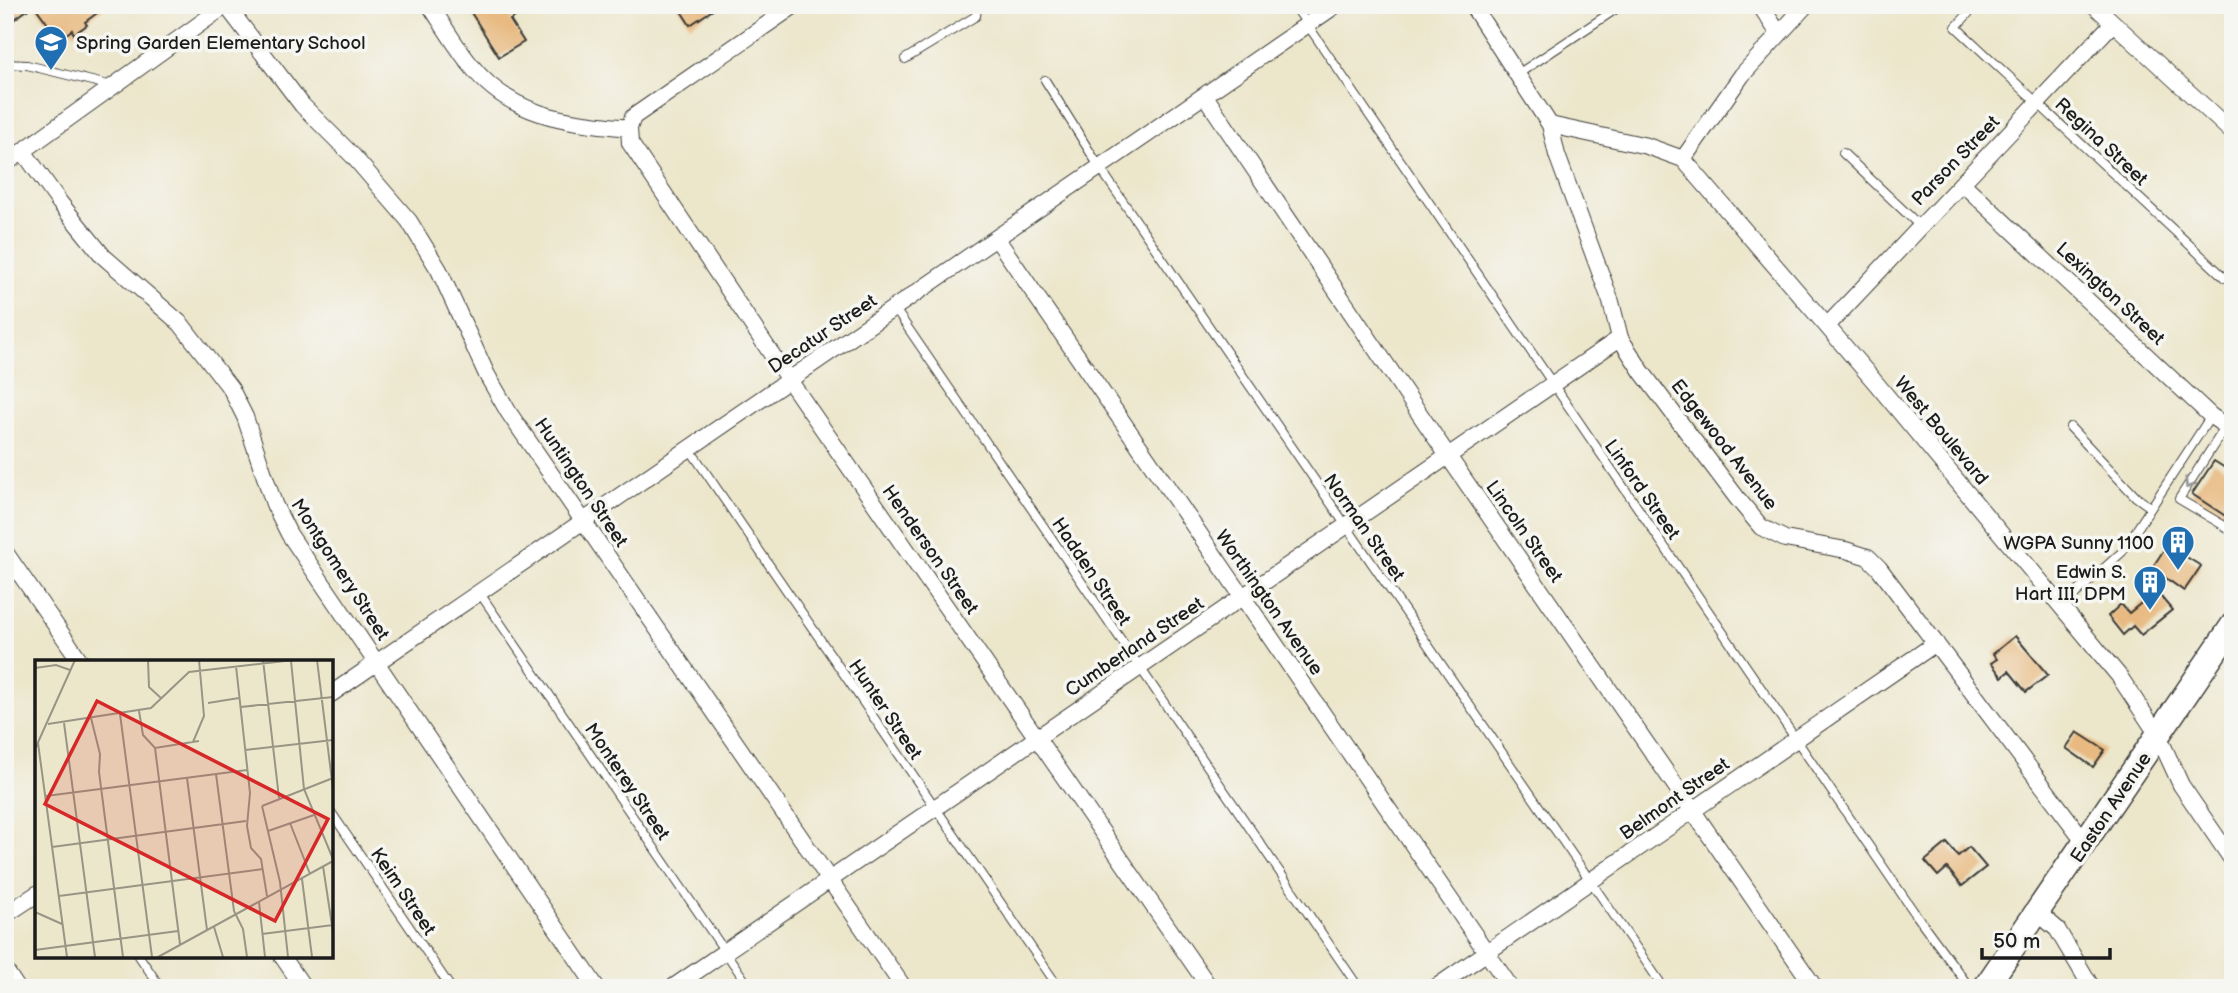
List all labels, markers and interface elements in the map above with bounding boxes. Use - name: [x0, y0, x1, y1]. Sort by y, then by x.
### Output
- school or university icon: Spring Garden Elementary School: [32, 23, 70, 72]
- place label: Spring Garden Elementary School: [76, 32, 366, 55]
- street label: Regina Street: [2050, 93, 2152, 191]
- street label: Parson Street: [1907, 111, 2005, 211]
- street label: Lexington Street: [2051, 238, 2169, 350]
- street label: Decatur Street: [764, 289, 882, 379]
- street label: West Boulevard: [1889, 372, 1993, 490]
- street label: Edgewood Avenue: [1666, 375, 1782, 515]
- street label: Huntington Street: [529, 414, 633, 552]
- street label: Linford Street: [1599, 436, 1685, 544]
- street label: Norman Street: [1318, 470, 1409, 586]
- one-way arrow: [2184, 476, 2197, 489]
- street label: Lincoln Street: [1480, 477, 1567, 587]
- street label: Henderson Street: [877, 481, 983, 619]
- street label: Montgomery Street: [285, 495, 394, 645]
- street label: Hadden Street: [1046, 513, 1135, 630]
- building icon: WGPA Sunny 1100: [2159, 523, 2197, 572]
- street label: Worthington Avenue: [1210, 526, 1328, 680]
- place label: WGPA Sunny 1100: [2003, 532, 2154, 555]
- place label: Edwin S. Hart III, DPM: [2015, 561, 2126, 606]
- building icon: Edwin S. Hart III, DPM: [2131, 563, 2169, 612]
- street label: Cumberland Street: [1061, 592, 1209, 702]
- street label: Hunter Street: [843, 656, 927, 764]
- inset map: [35, 660, 332, 958]
- street label: Monterey Street: [579, 719, 674, 845]
- street label: Easton Avenue: [2066, 748, 2157, 867]
- street label: Belmont Street: [1616, 753, 1734, 846]
- street label: Keim Street: [365, 844, 440, 940]
- scale bar: [1982, 916, 2110, 960]
- text: 50 m: [1993, 929, 2040, 954]

